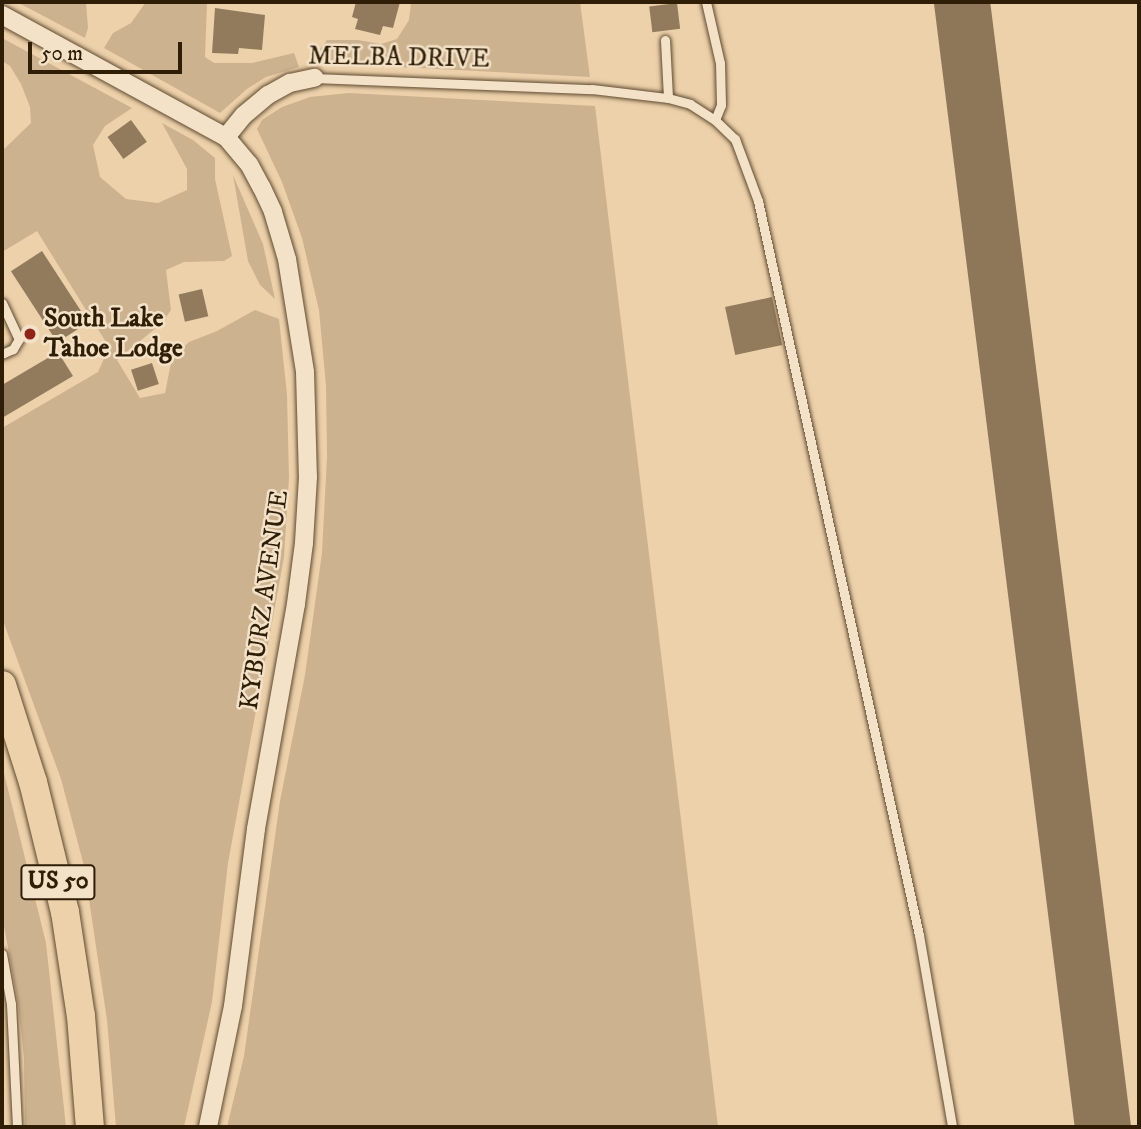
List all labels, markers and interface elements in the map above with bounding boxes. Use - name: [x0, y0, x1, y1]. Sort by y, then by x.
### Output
- scale bar: [32, 28, 186, 72]
- text: 50 m: [41, 41, 83, 67]
- street label: MELBA DRIVE: [308, 41, 490, 75]
- place label: South Lake Tahoe Lodge: [44, 303, 183, 364]
- marker: South Lake Tahoe Lodge: [22, 326, 38, 342]
- street label: KYBURZ AVENUE: [234, 488, 296, 712]
- road number: US 50: [20, 862, 96, 902]

